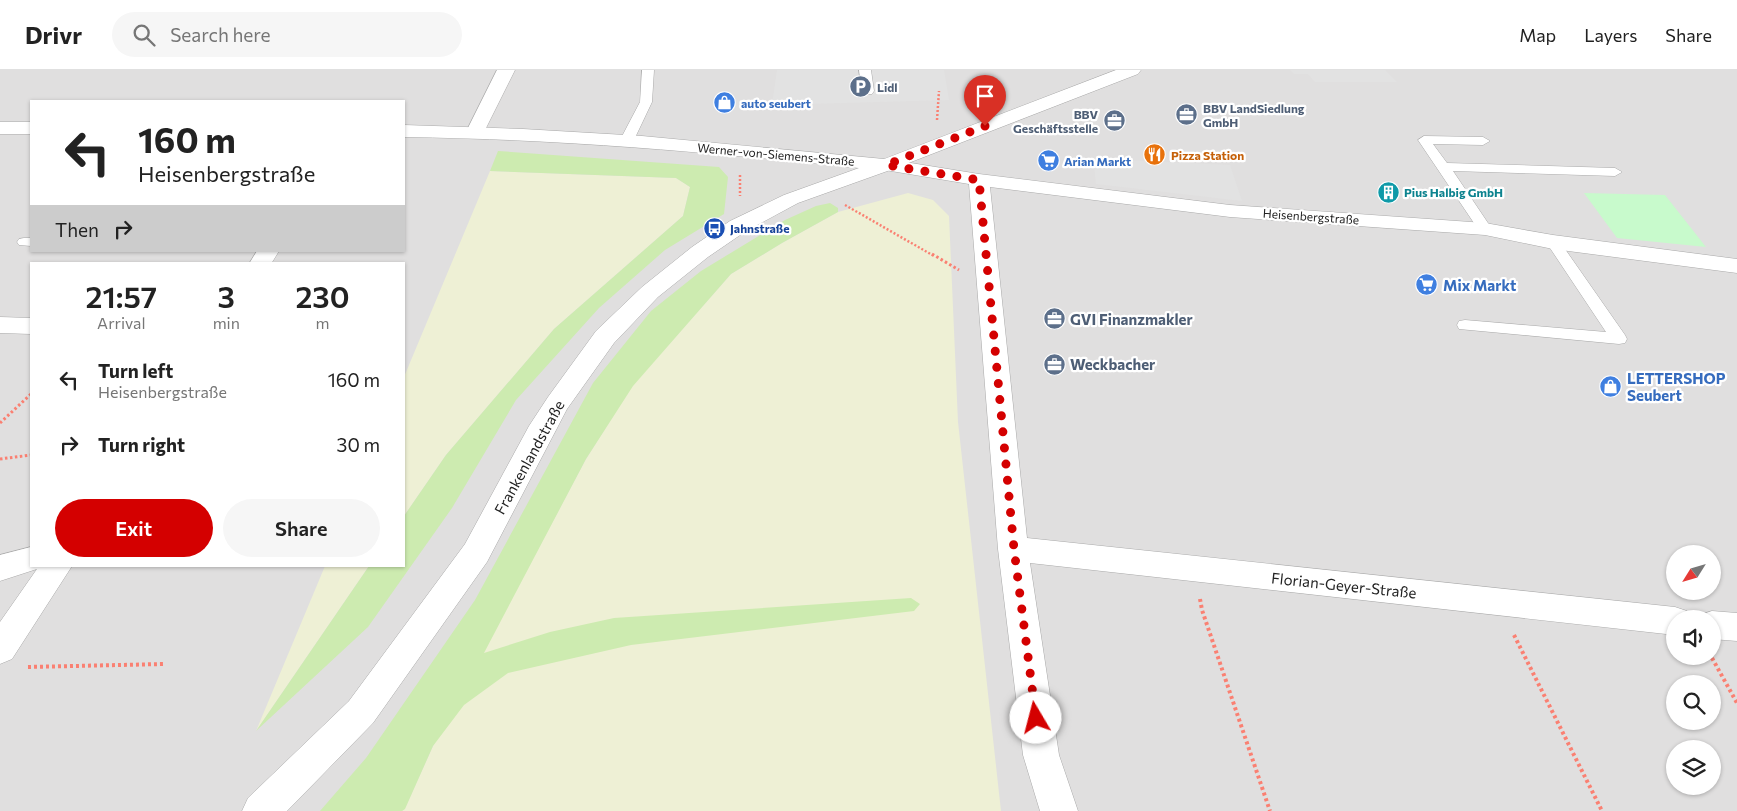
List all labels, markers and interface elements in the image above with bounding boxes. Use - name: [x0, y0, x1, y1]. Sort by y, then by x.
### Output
- search box: [112, 12, 462, 57]
- text: Drivr: [25, 20, 82, 49]
- icon: search: [130, 21, 158, 49]
- text: Search here: [170, 23, 271, 46]
- text: Map: [1519, 24, 1556, 46]
- text: Layers: [1584, 24, 1637, 46]
- text: Share: [1665, 24, 1712, 46]
- parking icon: Lidl: [849, 75, 873, 99]
- pin: [964, 75, 1006, 126]
- place label: Lidl: [877, 80, 898, 94]
- icon: arrive: [971, 82, 999, 110]
- shop icon: auto seubert: [713, 91, 737, 115]
- place label: auto seubert: [741, 96, 811, 110]
- place label: BBV LandSiedlung GmbH: [1203, 101, 1305, 129]
- office icon: BBV LandSiedlung GmbH: [1175, 103, 1199, 127]
- place label: BBV Geschäftsstelle: [1013, 107, 1098, 135]
- office icon: BBV Geschäftsstelle: [1102, 109, 1126, 133]
- text: 160 m: [138, 117, 236, 160]
- icon: left: [55, 120, 120, 185]
- street label: Werner-von-Siemens-Straße: [697, 140, 855, 168]
- restaurant icon: Pizza Station: [1143, 143, 1167, 167]
- place label: Pizza Station: [1171, 148, 1244, 162]
- supermarket icon: Arian Markt: [1036, 149, 1060, 173]
- place label: Arian Markt: [1064, 154, 1131, 168]
- text: Heisenbergstraße: [138, 160, 315, 187]
- building icon: Pius Halbig GmbH: [1376, 180, 1400, 204]
- place label: Pius Halbig GmbH: [1404, 185, 1503, 199]
- street label: Heisenbergstraße: [1262, 206, 1360, 226]
- icon: right: [109, 215, 137, 243]
- bus stop icon: Jahnstraße: [702, 216, 726, 240]
- text: Then: [55, 218, 99, 241]
- place label: Jahnstraße: [730, 221, 789, 236]
- supermarket icon: Mix Markt: [1415, 273, 1439, 297]
- place label: Mix Markt: [1443, 276, 1516, 294]
- text: 21:57: [86, 277, 157, 314]
- text: 3: [218, 277, 235, 314]
- text: 230: [295, 277, 349, 314]
- office icon: GVI Finanzmakler: [1042, 307, 1066, 331]
- place label: GVI Finanzmakler: [1070, 310, 1193, 328]
- text: Arrival: [97, 313, 146, 332]
- text: min: [213, 313, 240, 332]
- text: m: [315, 313, 329, 332]
- office icon: Weckbacher: [1042, 352, 1066, 376]
- place label: Weckbacher: [1070, 355, 1155, 373]
- text: Turn left: [98, 359, 173, 382]
- icon: left: [55, 366, 83, 394]
- text: 160 m: [328, 368, 380, 391]
- place label: LETTERSHOP Seubert: [1627, 369, 1726, 404]
- shop icon: LETTERSHOP Seubert: [1599, 375, 1623, 399]
- text: Heisenbergstraße: [98, 382, 227, 401]
- street label: Frankenlandstraße: [490, 397, 568, 517]
- icon: right: [55, 431, 83, 459]
- text: Turn right: [98, 433, 185, 456]
- text: 30 m: [337, 433, 380, 456]
- button: Exit: [55, 499, 213, 557]
- button: Share: [223, 499, 380, 557]
- north arrow: [1666, 545, 1721, 600]
- map controls: [1666, 545, 1721, 795]
- street label: Florian-Geyer-Straße: [1270, 568, 1418, 602]
- button: sound: [1666, 610, 1721, 665]
- button: search: [1666, 675, 1721, 730]
- position arrow: [1009, 691, 1061, 743]
- button: layers: [1666, 740, 1721, 795]

